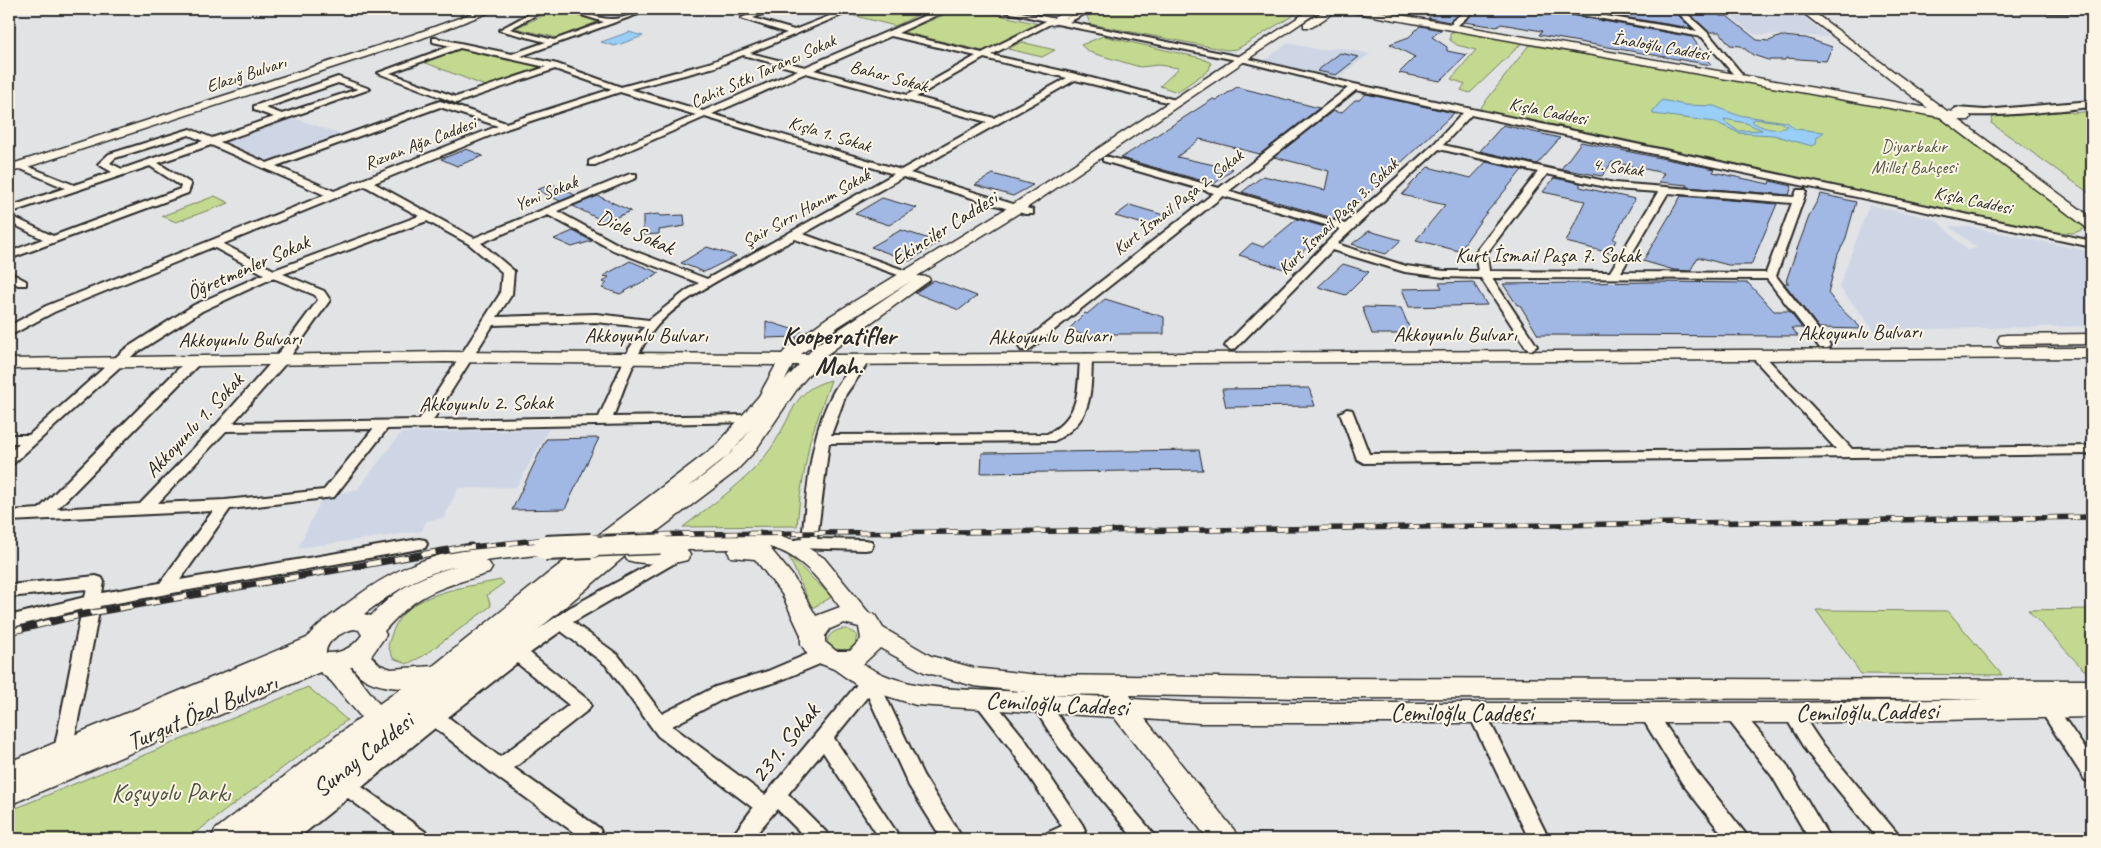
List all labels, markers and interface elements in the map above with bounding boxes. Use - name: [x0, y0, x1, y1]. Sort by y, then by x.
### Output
- street label: İnaloğlu Caddesi: [1611, 27, 1714, 66]
- street label: Cahit Sıtkı Tarancı Sokak: [687, 28, 840, 113]
- street label: Elazığ Bulvarı: [203, 51, 289, 97]
- street label: Bahar Sokak: [848, 55, 932, 97]
- street label: Kışla Caddesi: [1507, 92, 1591, 131]
- street label: Rızvan Ağa Caddesi: [361, 111, 481, 174]
- street label: Kışla 1. Sokak: [786, 111, 875, 157]
- park label: Diyarbakır Millet Bahçesi: [1871, 135, 1959, 178]
- street label: Kurt İsmail Paşa 2. Sokak: [1109, 144, 1249, 260]
- street label: Kurt İsmail Paşa 3. Sokak: [1273, 152, 1404, 279]
- street label: 4. Sokak: [1591, 153, 1646, 182]
- street label: Şair Sırrı Hanım Sokak: [738, 163, 875, 252]
- street label: Yeni Sokak: [511, 170, 582, 216]
- street label: Kışla Caddesi: [1932, 181, 2016, 220]
- street label: Ekinciler Caddesi: [886, 183, 1005, 271]
- street label: Dicle Sokak: [594, 204, 681, 261]
- street label: Öğretmenler Sokak: [183, 228, 315, 306]
- street label: Kurt İsmail Paşa 7. Sokak: [1455, 242, 1642, 268]
- street label: Akkoyunlu Bulvarı: [1798, 318, 1923, 346]
- district label: Kooperatifler Mah.: [782, 319, 899, 382]
- street label: Akkoyunlu Bulvarı: [1393, 321, 1518, 347]
- street label: Akkoyunlu Bulvarı: [584, 322, 709, 348]
- street label: Akkoyunlu Bulvarı: [988, 322, 1113, 350]
- street label: Akkoyunlu Bulvarı: [178, 325, 303, 353]
- street label: Akkoyunlu 1. Sokak: [139, 366, 250, 483]
- street label: Akkoyunlu 2. Sokak: [419, 389, 555, 417]
- street label: Turgut Özal Bulvarı: [122, 665, 283, 758]
- street label: Cemiloğlu Caddesi: [985, 684, 1132, 724]
- street label: 231. Sokak: [743, 695, 828, 790]
- street label: Cemiloğlu Caddesi: [1795, 695, 1942, 729]
- street label: Cemiloğlu Caddesi: [1391, 697, 1537, 729]
- street label: Sunay Caddesi: [306, 703, 423, 805]
- park label: Koşuyolu Parkı: [111, 777, 232, 809]

